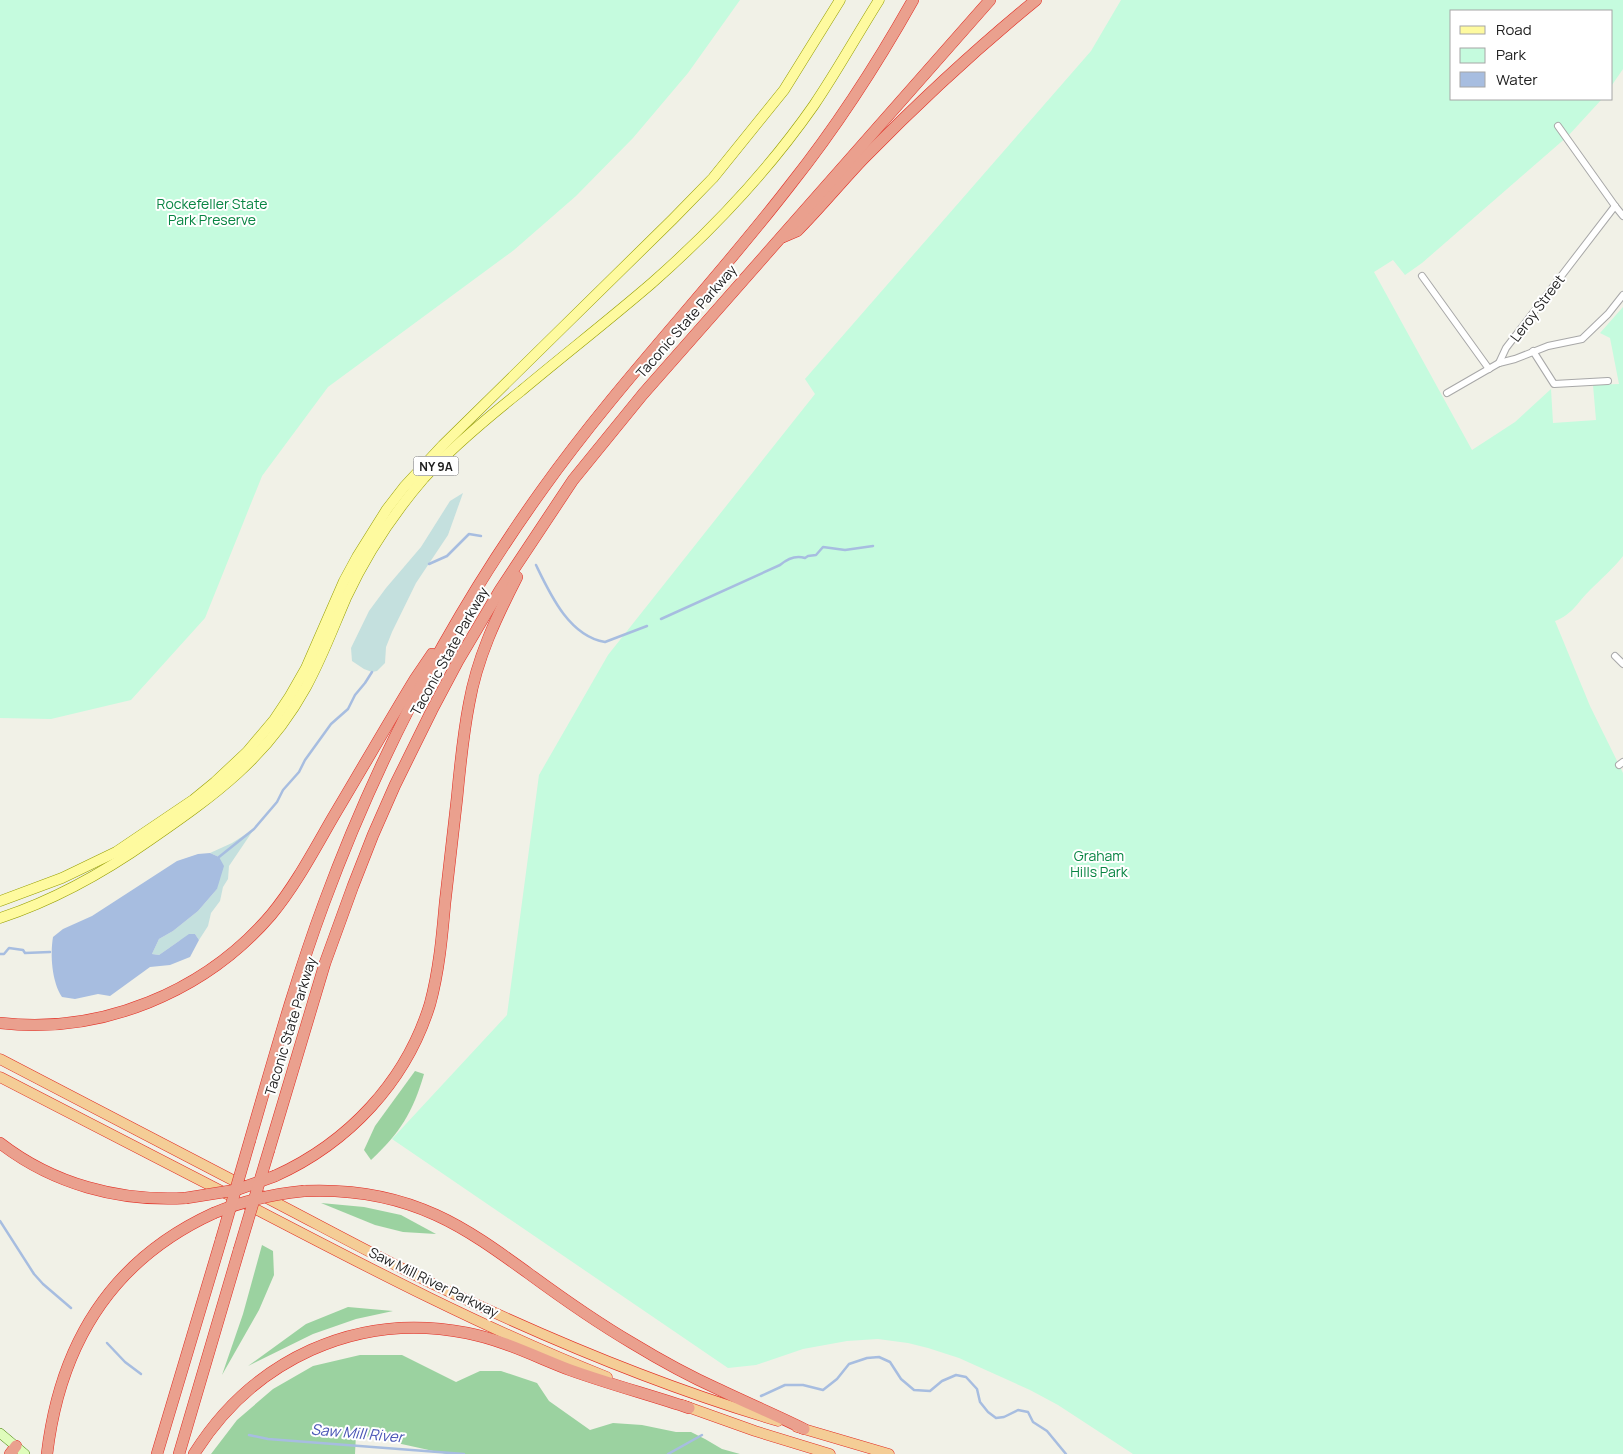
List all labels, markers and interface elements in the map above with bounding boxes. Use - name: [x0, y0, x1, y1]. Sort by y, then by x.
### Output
- legend: [1450, 10, 1613, 100]
- text: Road: [1496, 19, 1532, 40]
- text: Park: [1496, 44, 1526, 65]
- text: Water: [1496, 69, 1538, 90]
- park label: Rockefeller State Park Preserve: [157, 194, 267, 229]
- street label: Taconic State Parkway: [631, 260, 741, 382]
- street label: Leroy Street: [1505, 270, 1569, 345]
- road number: NY 9A: [414, 456, 458, 476]
- street label: Taconic State Parkway: [406, 583, 493, 719]
- park label: Graham Hills Park: [1070, 846, 1129, 881]
- street label: Taconic State Parkway: [260, 954, 320, 1098]
- street label: Saw Mill River Parkway: [366, 1242, 503, 1322]
- water label: Saw Mill River: [310, 1419, 406, 1448]

